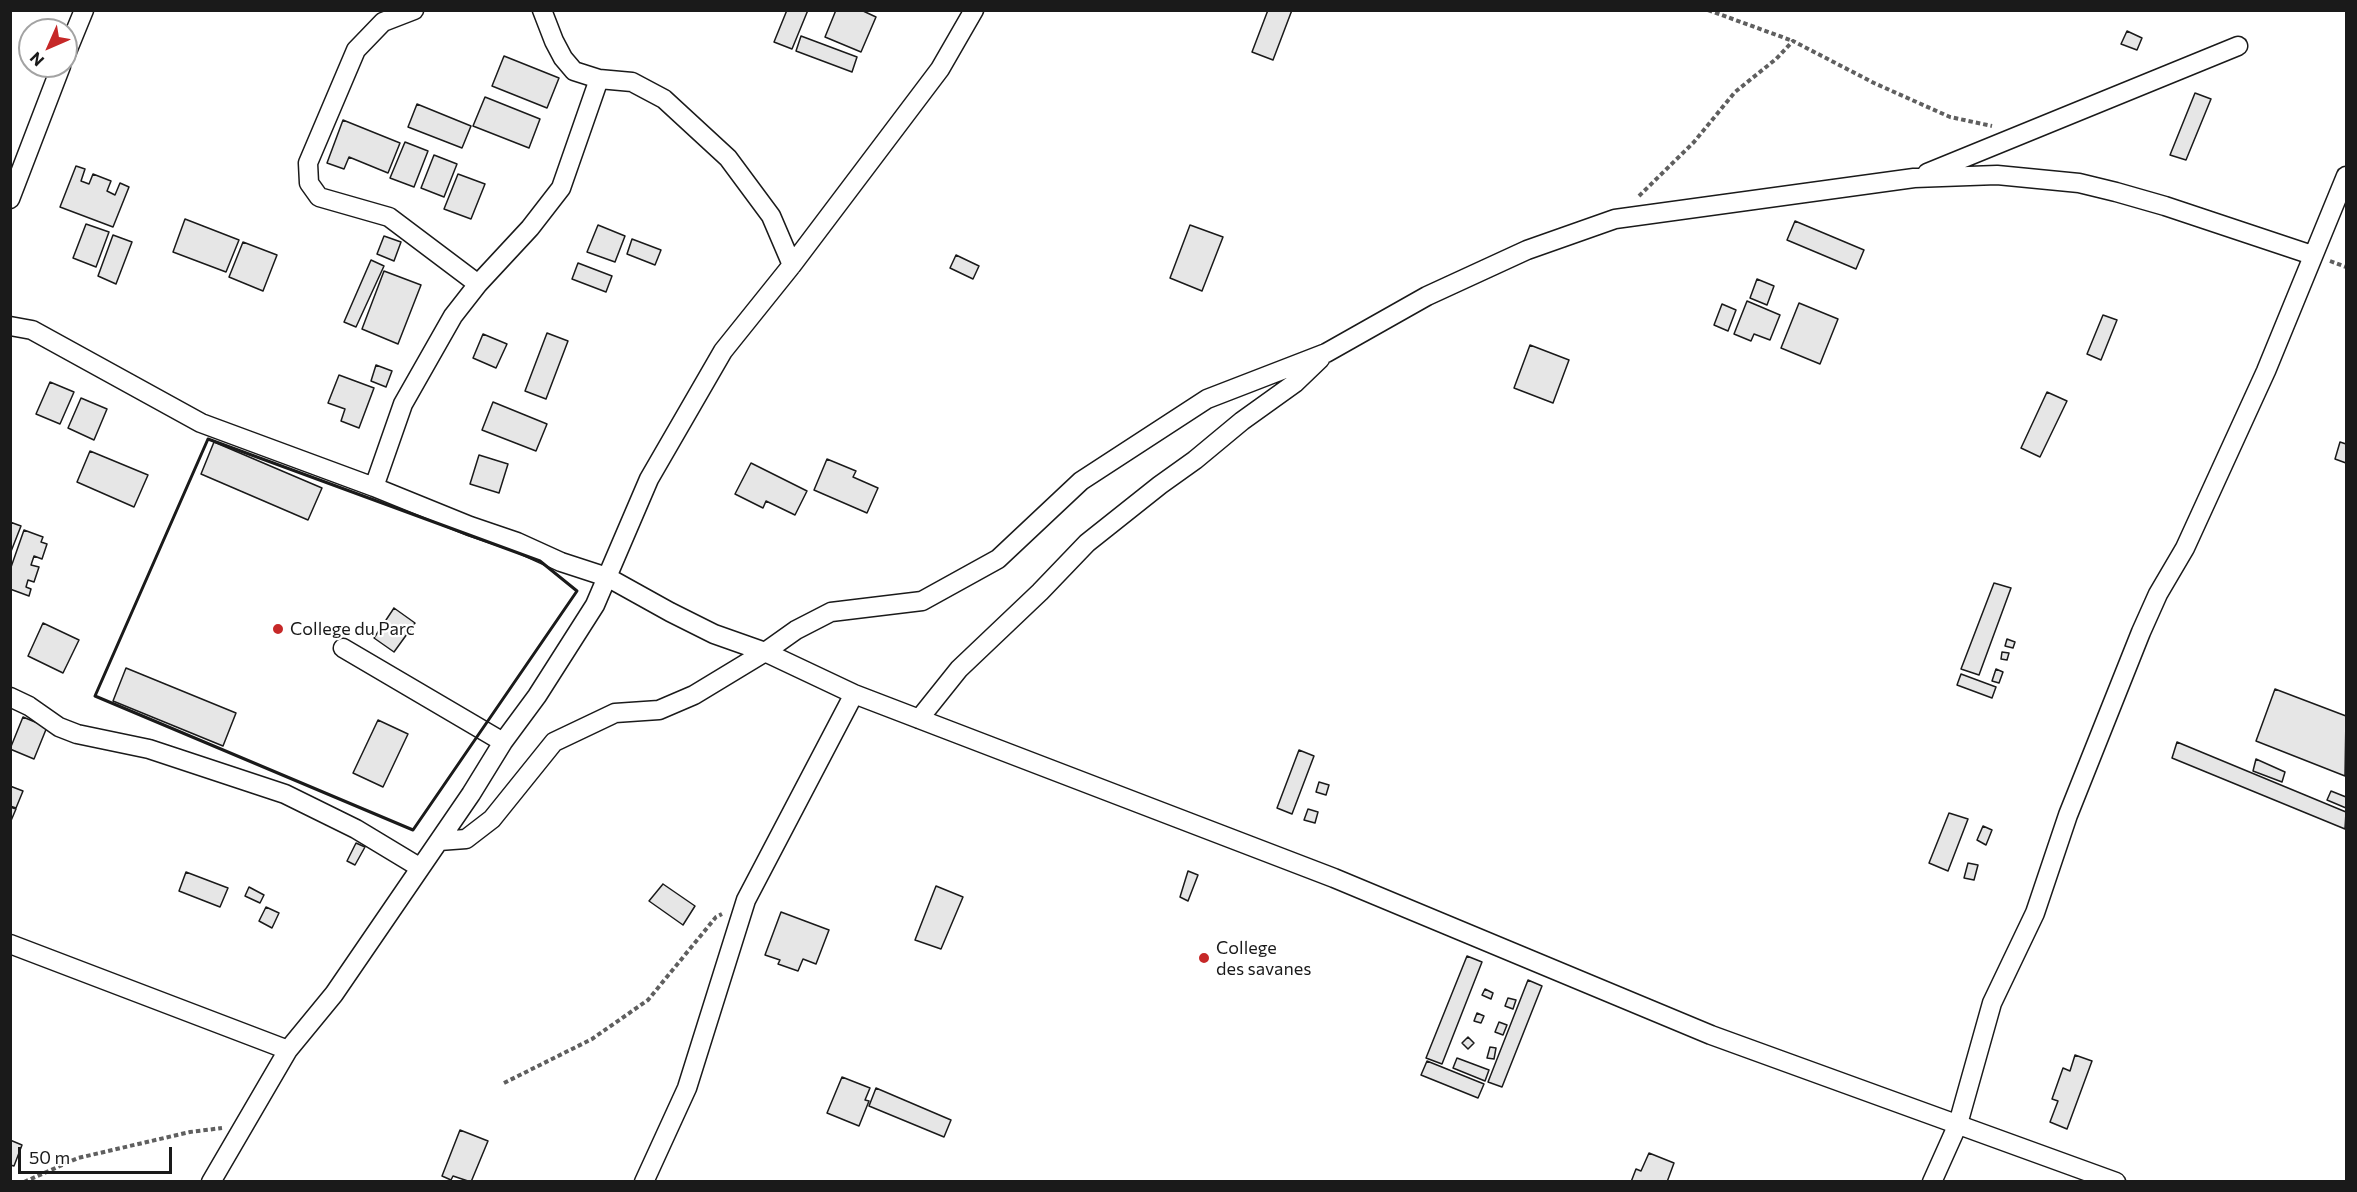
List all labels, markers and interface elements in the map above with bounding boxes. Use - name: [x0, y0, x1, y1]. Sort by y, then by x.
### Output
- north arrow: [18, 18, 78, 78]
- text: N: [25, 49, 47, 71]
- place label: College du Parc: [290, 618, 415, 640]
- marker: College du Parc: [271, 622, 285, 636]
- place label: College des savanes: [1216, 937, 1311, 980]
- marker: College des savanes: [1197, 951, 1211, 965]
- scale bar: [21, 1135, 176, 1173]
- text: 50 m: [29, 1146, 70, 1168]

